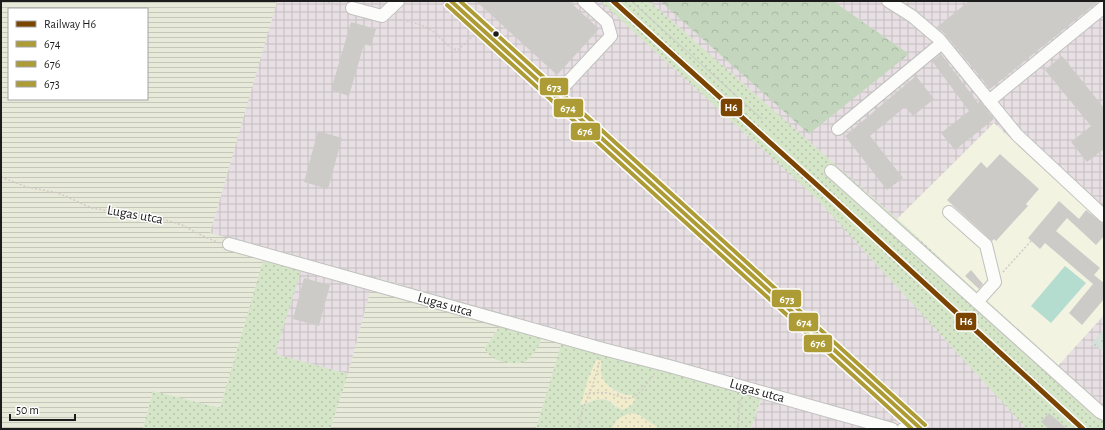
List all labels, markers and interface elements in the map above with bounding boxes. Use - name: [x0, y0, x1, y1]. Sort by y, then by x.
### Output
- legend: [8, 8, 148, 100]
- text: Railway H6: [44, 18, 96, 31]
- unlabelled marker: [491, 29, 501, 39]
- text: 674: [44, 38, 61, 50]
- text: 676: [44, 58, 61, 70]
- line badge: 673: [539, 77, 569, 96]
- text: 673: [44, 78, 60, 90]
- text: 673: [547, 82, 562, 93]
- line badge: 674: [553, 98, 584, 118]
- line badge: H6: [720, 98, 743, 117]
- text: H6: [725, 102, 737, 113]
- text: 674: [560, 103, 576, 114]
- line badge: 676: [570, 122, 601, 141]
- text: 676: [577, 126, 593, 137]
- street label: Lugas utca: [106, 203, 165, 227]
- line badge: 673: [771, 289, 802, 308]
- street label: Lugas utca: [416, 290, 475, 320]
- text: 673: [780, 294, 795, 305]
- line badge: 674: [788, 312, 819, 332]
- line badge: H6: [955, 312, 977, 331]
- text: H6: [960, 316, 972, 327]
- text: 674: [796, 317, 812, 328]
- line badge: 676: [803, 334, 833, 353]
- text: 676: [810, 338, 826, 349]
- street label: Lugas utca: [728, 376, 787, 406]
- scale bar: [10, 396, 75, 422]
- text: 50 m: [16, 404, 39, 416]

